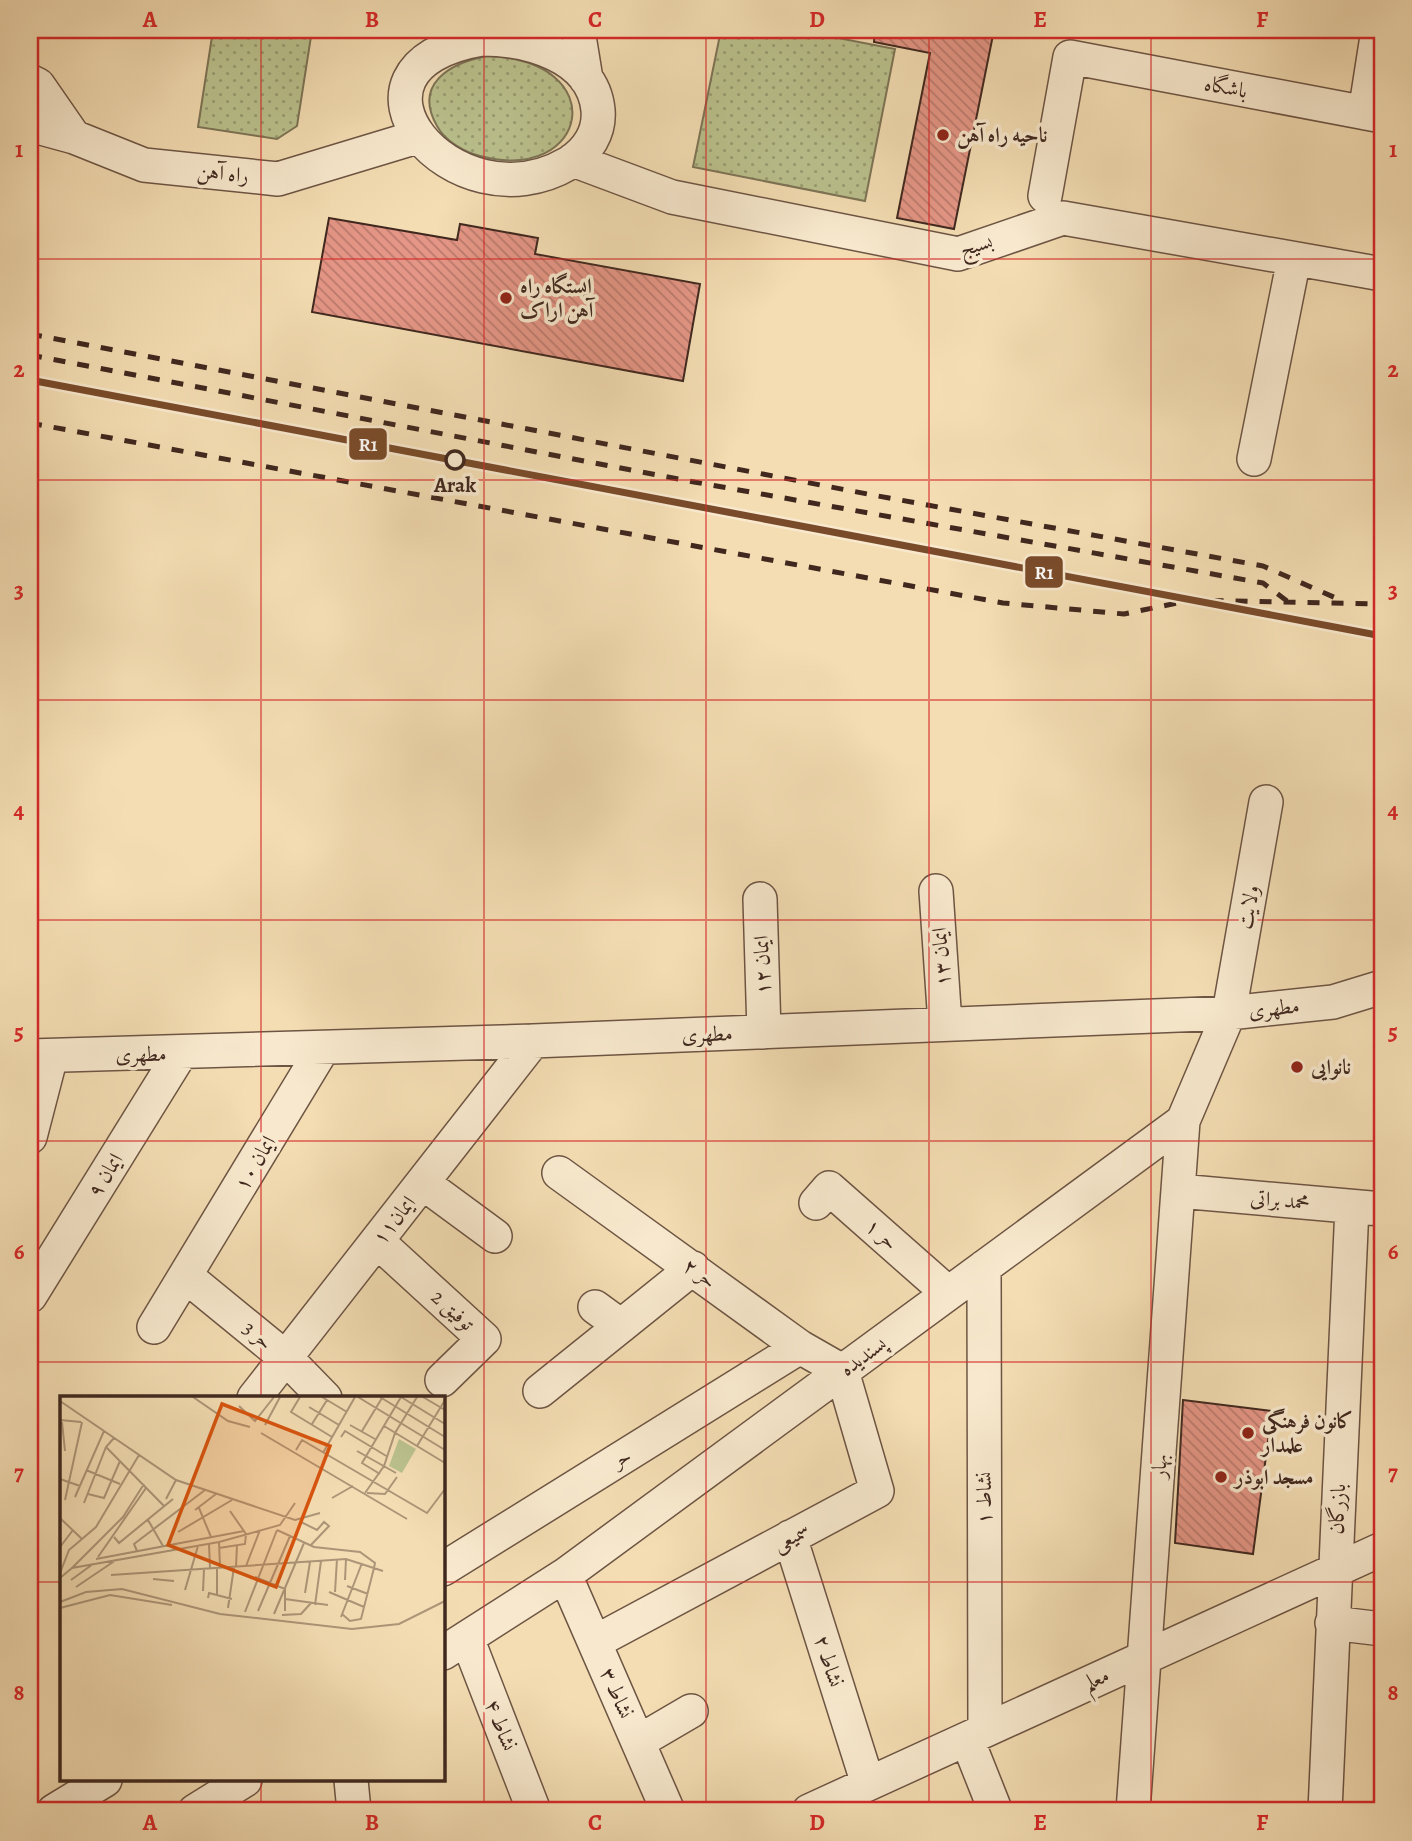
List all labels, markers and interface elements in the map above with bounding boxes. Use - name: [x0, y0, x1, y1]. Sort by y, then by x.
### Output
- text: A: [142, 4, 158, 35]
- text: B: [365, 4, 379, 35]
- text: C: [588, 4, 602, 35]
- text: D: [809, 4, 825, 35]
- text: E: [1033, 4, 1047, 35]
- text: F: [1256, 4, 1269, 35]
- street label: باشگاه: [1202, 69, 1250, 105]
- place label: ناحیه راه آهن: [957, 121, 1048, 149]
- marker: ناحیه راه آهن: [935, 127, 951, 143]
- text: 1: [15, 134, 23, 165]
- text: 1: [1389, 134, 1397, 165]
- street label: راه آهن: [196, 156, 250, 190]
- street label: بسیج: [956, 227, 997, 268]
- place label: ایستگاه راه آهن اراک: [520, 272, 596, 324]
- marker: ایستگاه راه آهن اراک: [498, 290, 514, 306]
- text: 2: [13, 354, 25, 385]
- text: 2: [1387, 354, 1399, 385]
- line badge: R1: [348, 427, 388, 461]
- text: R1: [359, 432, 378, 458]
- marker: Arak: [445, 450, 465, 470]
- place label: Arak: [433, 471, 476, 499]
- line badge: R1: [1024, 555, 1064, 589]
- text: R1: [1035, 560, 1054, 586]
- text: 3: [14, 575, 24, 606]
- text: 3: [1388, 575, 1398, 606]
- text: 4: [14, 795, 25, 826]
- text: 4: [1388, 795, 1399, 826]
- street label: ولایت: [1230, 883, 1266, 931]
- street label: ایمان ۱۳: [925, 926, 957, 988]
- street label: ایمان ۱۲: [747, 935, 777, 995]
- street label: مطهری: [1247, 991, 1301, 1025]
- text: 5: [14, 1016, 24, 1047]
- text: 5: [1388, 1016, 1398, 1047]
- street label: مطهری: [681, 1019, 733, 1049]
- street label: مطهری: [115, 1040, 167, 1068]
- place label: نانوایی: [1310, 1053, 1351, 1081]
- marker: نانوایی: [1289, 1059, 1305, 1075]
- street label: ایمان ۱۰: [228, 1130, 282, 1196]
- street label: ایمان ۹: [81, 1148, 129, 1202]
- street label: محمد براتی: [1249, 1183, 1311, 1217]
- street label: ایمان۱۱: [366, 1190, 422, 1250]
- street label: حر ۱: [860, 1212, 904, 1256]
- text: 6: [14, 1236, 25, 1267]
- text: 6: [1388, 1236, 1399, 1267]
- street label: حر ۲: [678, 1251, 722, 1295]
- street label: توفیق 2: [425, 1283, 481, 1338]
- street label: حر 3: [237, 1314, 279, 1356]
- street label: پسندیده: [834, 1329, 893, 1382]
- inset map: [60, 1396, 444, 1782]
- place label: کانون فرهنگی علمدار: [1260, 1407, 1353, 1459]
- marker: کانون فرهنگی علمدار: [1240, 1425, 1256, 1441]
- street label: حر: [604, 1441, 636, 1476]
- street label: بهار: [1144, 1453, 1174, 1481]
- text: 7: [14, 1457, 24, 1488]
- text: 7: [1388, 1457, 1398, 1488]
- place label: مسجد ابوذر: [1233, 1463, 1313, 1491]
- marker: مسجد ابوذر: [1213, 1469, 1229, 1485]
- street label: نشاط ۱: [970, 1472, 998, 1524]
- street label: بازرگان: [1322, 1483, 1352, 1535]
- street label: سمیعی: [768, 1516, 814, 1558]
- street label: نشاط ۲: [808, 1632, 850, 1690]
- street label: معلم: [1078, 1661, 1117, 1704]
- street label: نشاط ۳: [594, 1663, 640, 1723]
- text: 8: [13, 1677, 25, 1708]
- text: 8: [1387, 1677, 1399, 1708]
- street label: نشاط ۴: [478, 1695, 524, 1755]
- text: A: [142, 1807, 158, 1838]
- text: B: [365, 1807, 379, 1838]
- text: C: [588, 1807, 602, 1838]
- text: D: [809, 1807, 825, 1838]
- text: E: [1033, 1807, 1047, 1838]
- text: F: [1256, 1807, 1269, 1838]

